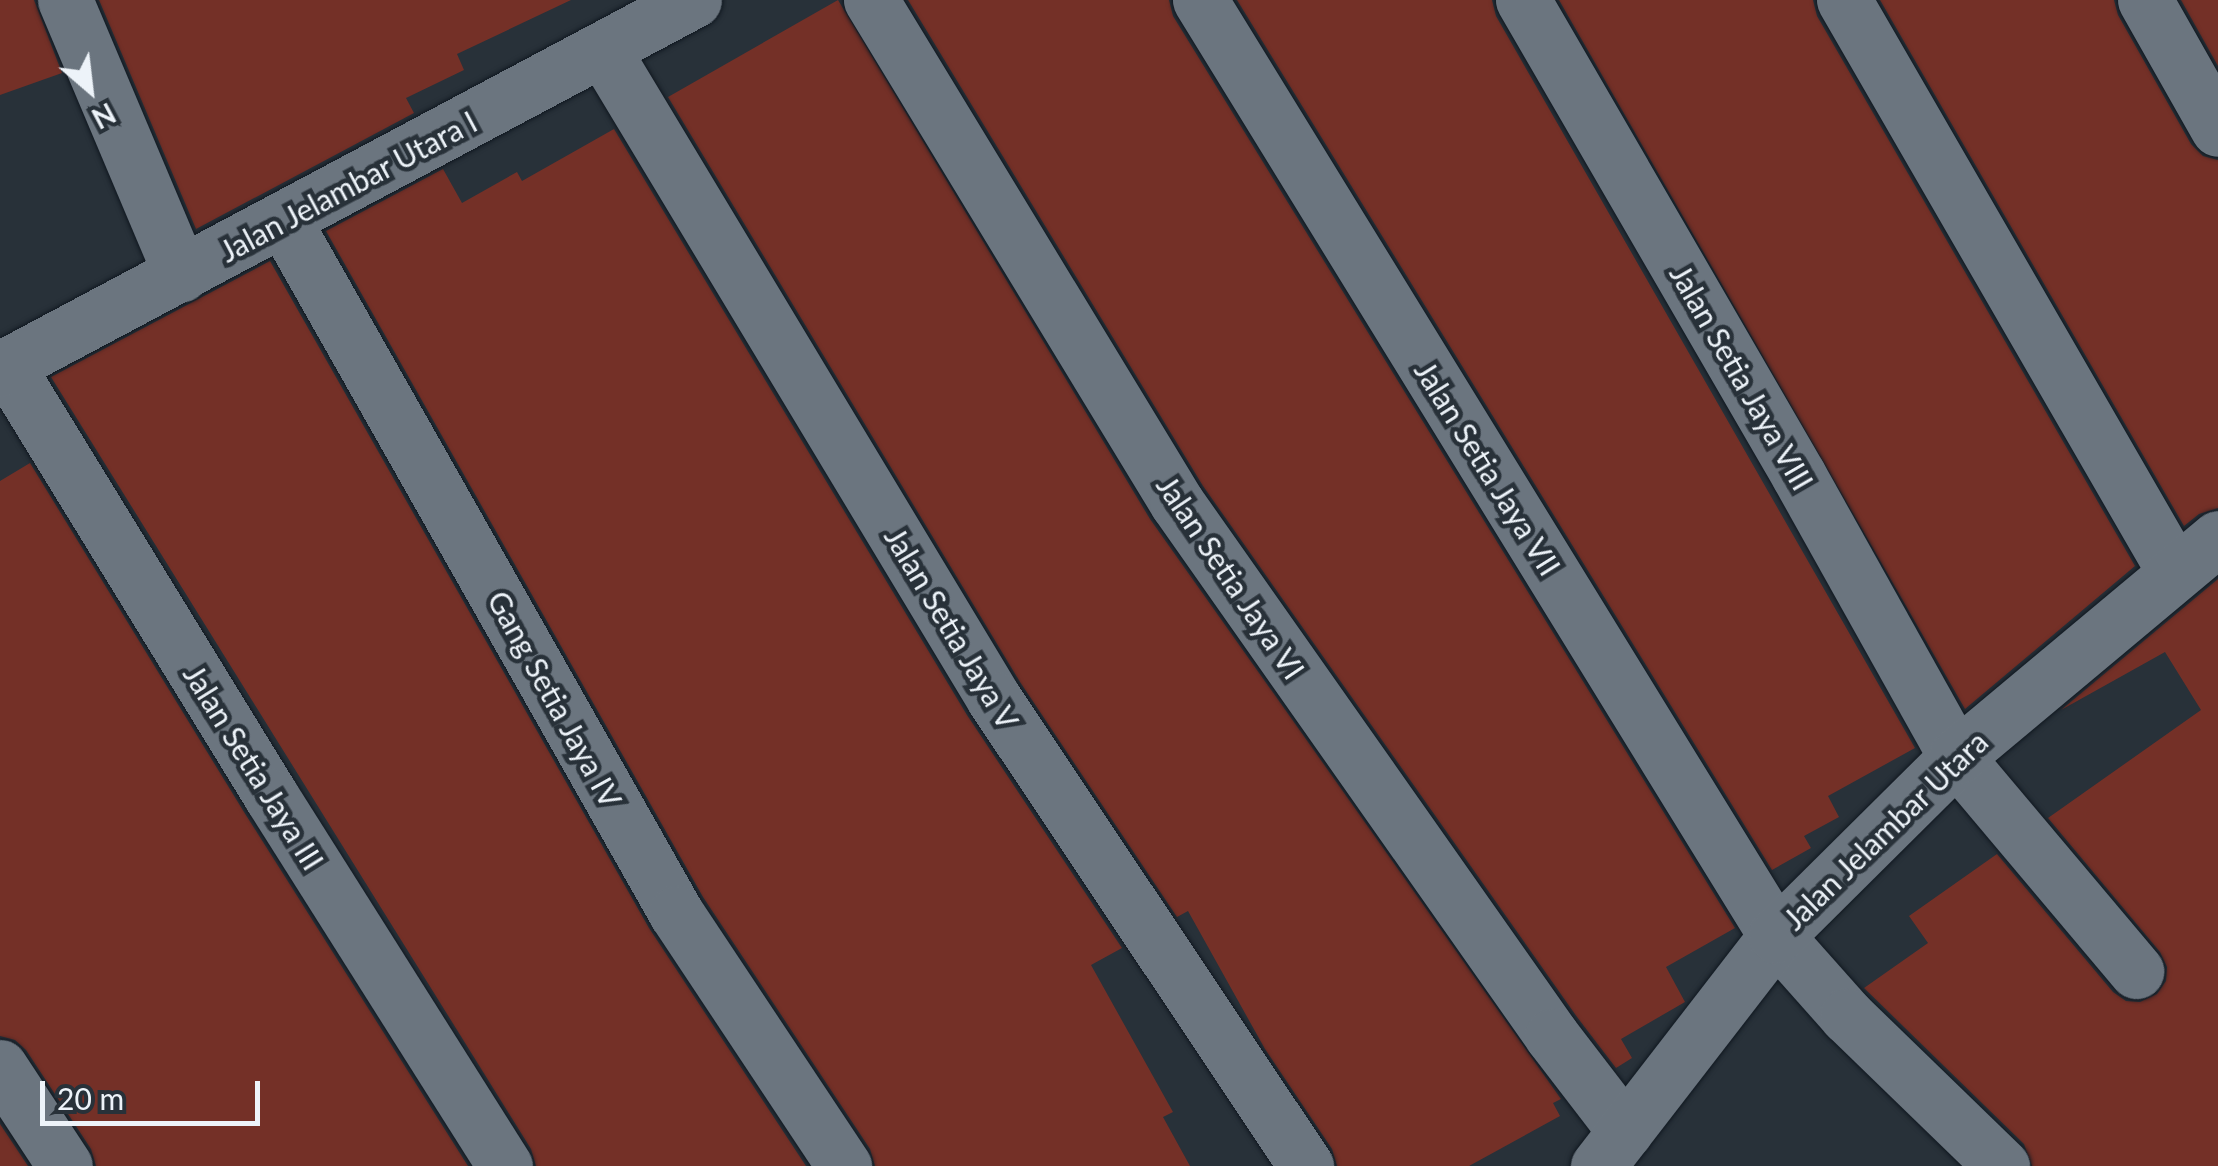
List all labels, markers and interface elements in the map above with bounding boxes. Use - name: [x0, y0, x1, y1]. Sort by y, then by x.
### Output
- north arrow: [40, 40, 140, 140]
- text: N: [87, 96, 122, 137]
- street label: Jalan Jelambar Utara I: [213, 103, 483, 269]
- street label: Jalan Setia Jaya VIII: [1662, 257, 1822, 497]
- street label: Jalan Setia Jaya VII: [1407, 353, 1569, 583]
- street label: Jalan Setia Jaya VI: [1149, 468, 1313, 686]
- street label: Jalan Setia Jaya V: [877, 520, 1027, 736]
- street label: Gang Setia Jaya IV: [480, 584, 630, 814]
- street label: Jalan Setia Jaya III: [176, 657, 332, 877]
- street label: Jalan Jelambar Utara: [1775, 723, 1995, 937]
- scale bar: [45, 1061, 265, 1123]
- text: 20 m: [57, 1080, 124, 1116]

